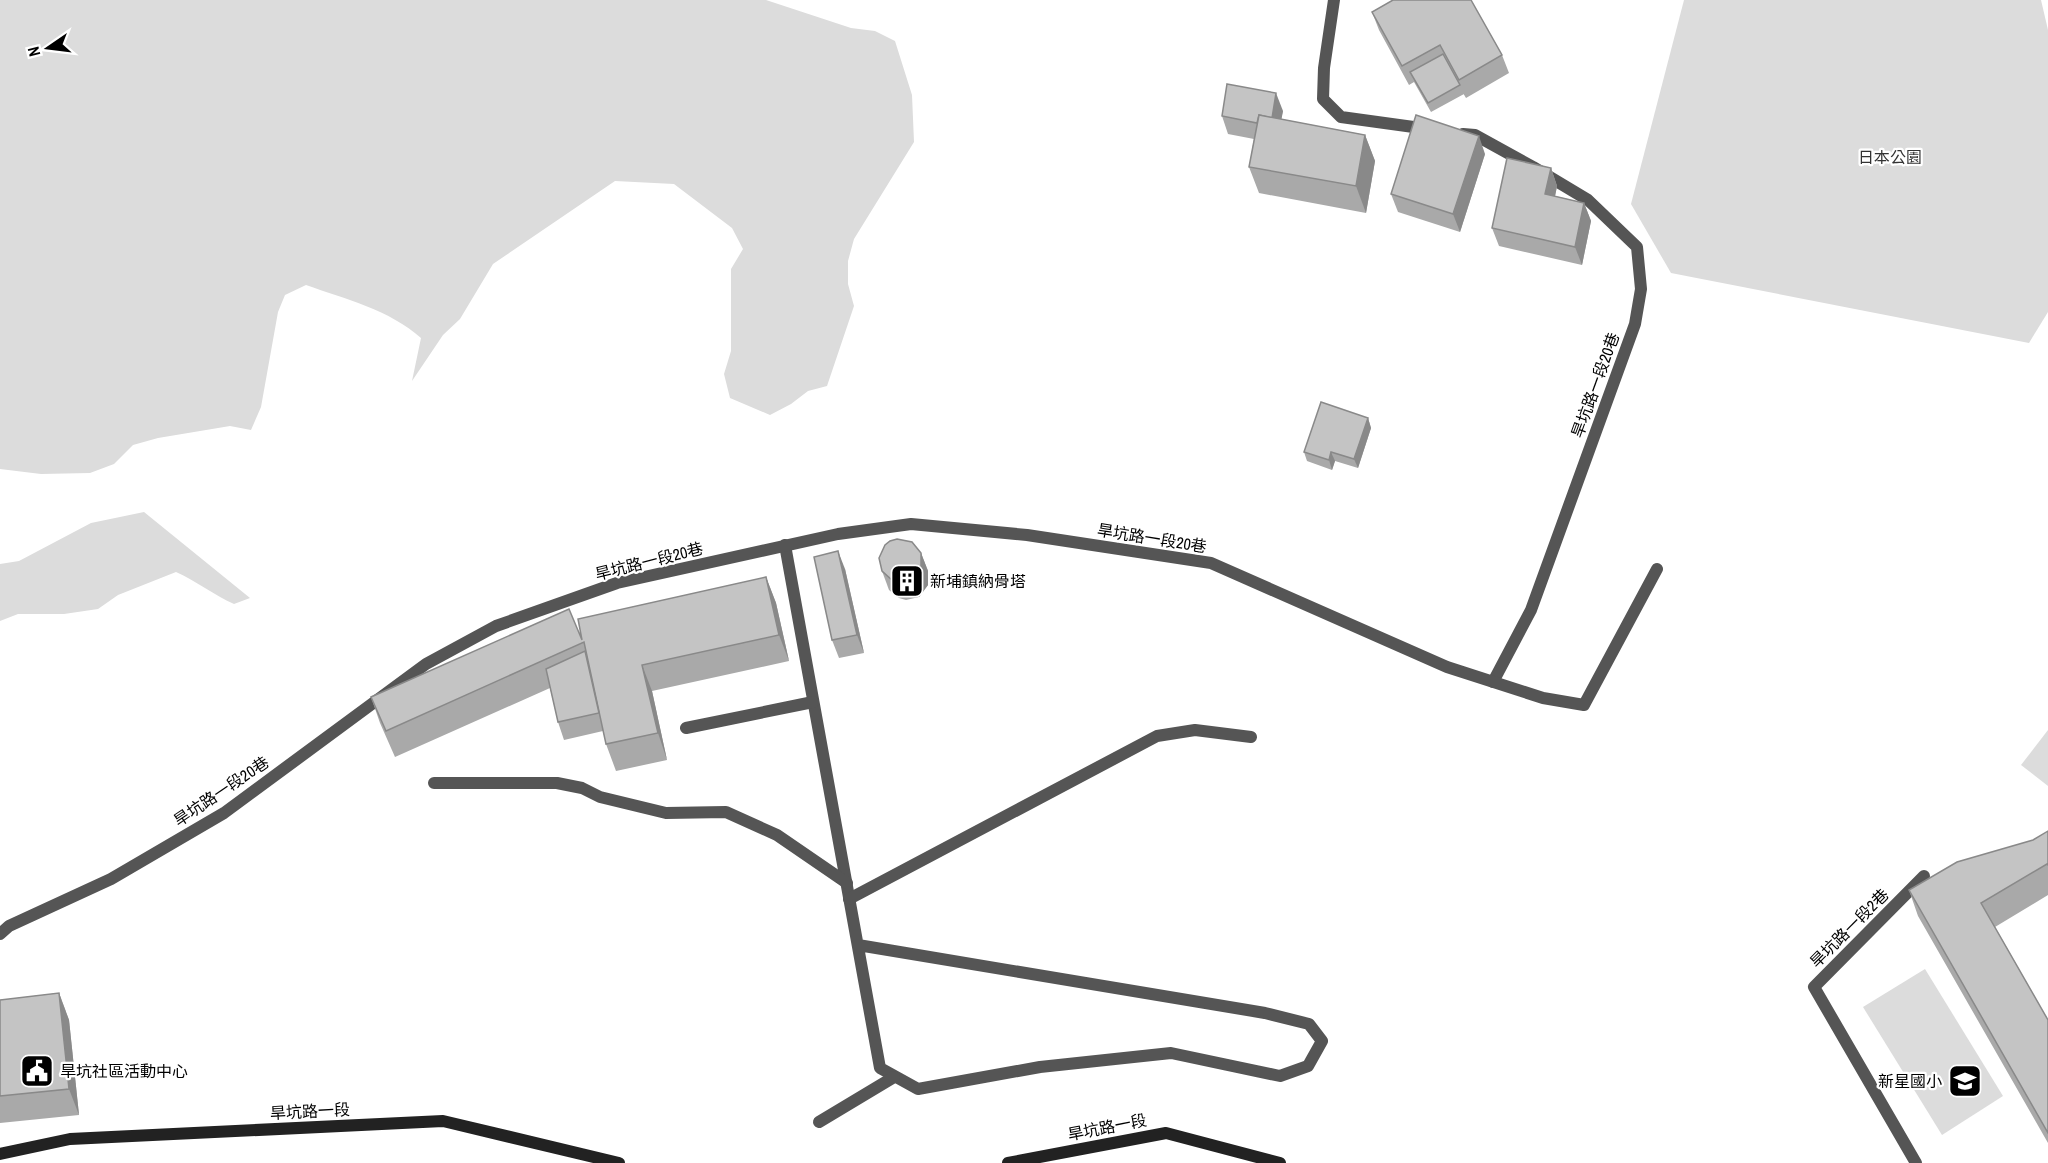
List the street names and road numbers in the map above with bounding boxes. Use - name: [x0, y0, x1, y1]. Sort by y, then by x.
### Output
- street label: 旱坑路一段20巷: [1566, 329, 1624, 441]
- street label: 旱坑路一段20巷: [1096, 518, 1208, 558]
- street label: 旱坑路一段20巷: [593, 537, 705, 585]
- street label: 旱坑路一段20巷: [169, 751, 273, 831]
- street label: 旱坑路一段2巷: [1805, 884, 1893, 972]
- street label: 旱坑路一段: [269, 1098, 351, 1124]
- street label: 旱坑路一段: [1066, 1109, 1148, 1145]

